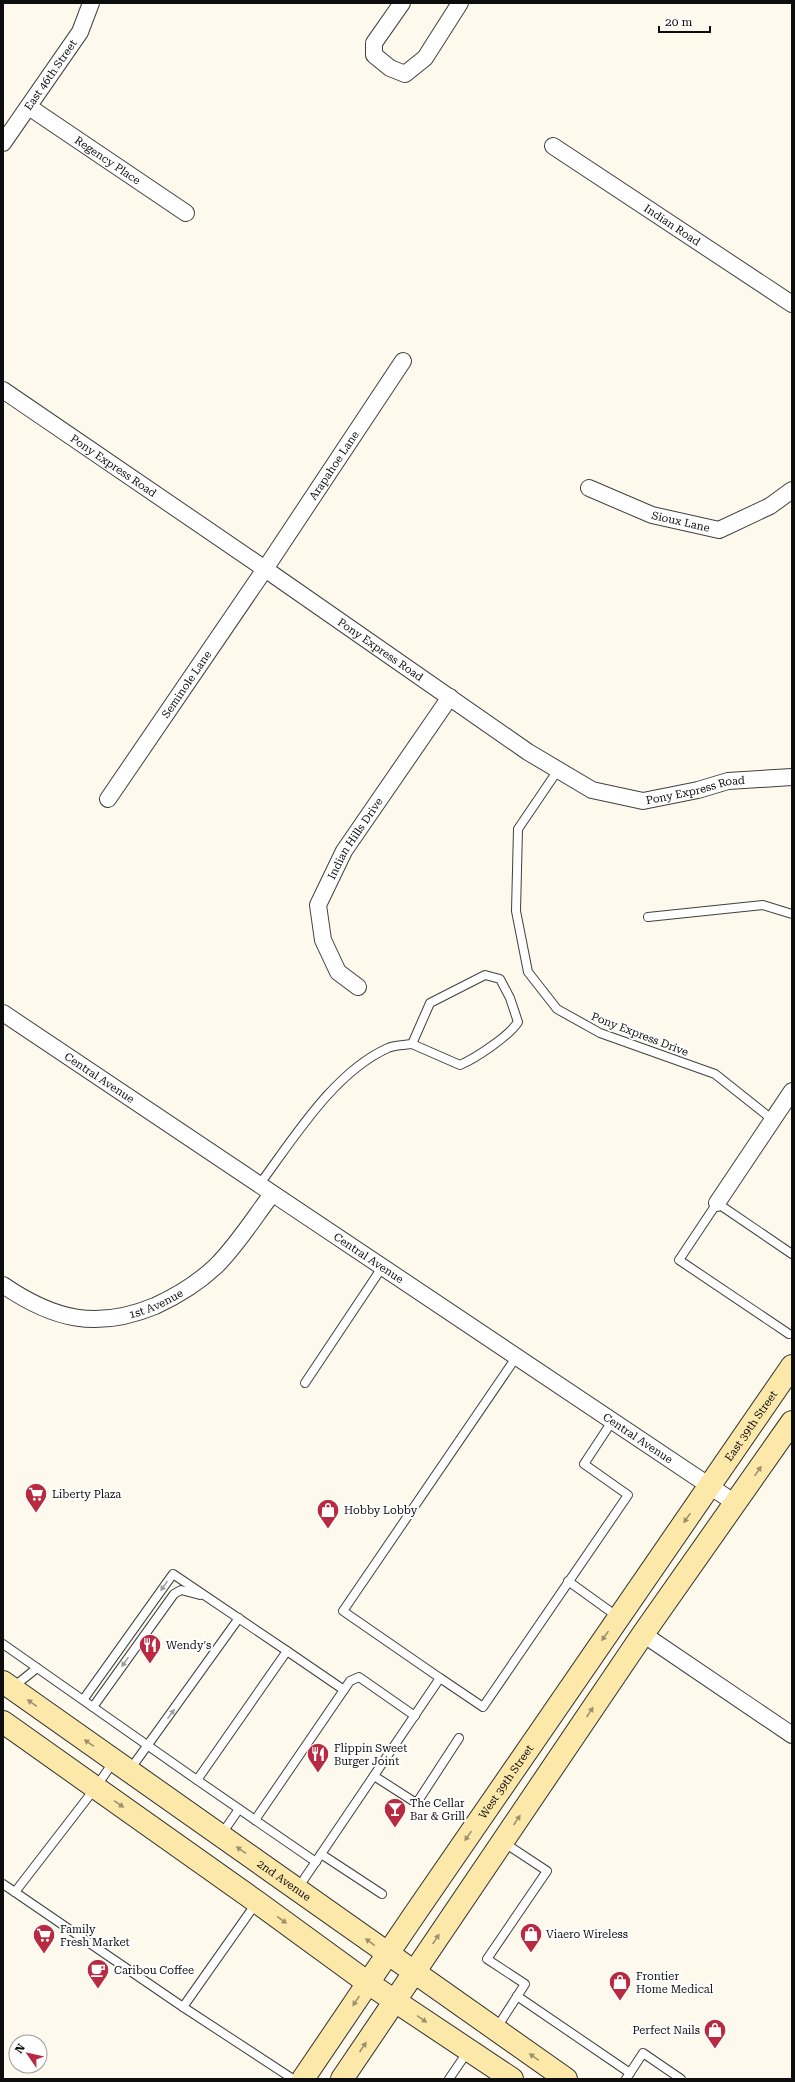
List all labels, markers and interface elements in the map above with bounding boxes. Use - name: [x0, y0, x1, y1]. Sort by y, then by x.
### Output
- scale bar: [659, 8, 710, 34]
- text: 20 m: [665, 15, 692, 29]
- street label: East 46th Street: [22, 37, 80, 113]
- street label: Regency Place: [72, 134, 143, 187]
- street label: Indian Road: [641, 202, 703, 249]
- street label: Arapahoe Lane: [307, 429, 362, 502]
- street label: Pony Express Road: [68, 432, 159, 500]
- street label: Sioux Lane: [650, 509, 711, 535]
- street label: Pony Express Road: [335, 616, 425, 684]
- street label: Seminole Lane: [159, 648, 214, 721]
- street label: Pony Express Road: [645, 774, 745, 807]
- street label: Indian Hills Drive: [325, 795, 386, 882]
- street label: Pony Express Drive: [590, 1010, 690, 1059]
- street label: Central Avenue: [62, 1050, 137, 1106]
- street label: Central Avenue: [331, 1230, 406, 1286]
- street label: 1st Avenue: [128, 1287, 186, 1322]
- street label: East 39th Street: [722, 1388, 780, 1464]
- street label: Central Avenue: [600, 1410, 675, 1466]
- one-way arrow: [754, 1466, 762, 1476]
- supermarket icon: Liberty Plaza: [23, 1481, 49, 1514]
- place label: Liberty Plaza: [52, 1488, 121, 1501]
- shop icon: Hobby Lobby: [315, 1497, 341, 1530]
- place label: Hobby Lobby: [344, 1504, 418, 1517]
- one-way arrow: [683, 1512, 691, 1523]
- one-way arrow: [160, 1581, 168, 1591]
- one-way arrow: [602, 1631, 609, 1642]
- restaurant icon: Wendy's: [137, 1632, 163, 1665]
- place label: Wendy's: [166, 1639, 211, 1652]
- one-way arrow: [121, 1657, 129, 1668]
- one-way arrow: [27, 1699, 38, 1707]
- one-way arrow: [586, 1707, 594, 1717]
- one-way arrow: [167, 1708, 175, 1719]
- one-way arrow: [84, 1739, 94, 1747]
- restaurant icon: Flippin Sweet Burger Joint: [305, 1741, 331, 1774]
- place label: Flippin Sweet Burger Joint: [334, 1742, 407, 1768]
- street label: West 39th Street: [476, 1742, 536, 1821]
- bar icon: The Cellar Bar & Grill: [382, 1796, 408, 1829]
- place label: The Cellar Bar & Grill: [410, 1797, 466, 1823]
- one-way arrow: [114, 1800, 124, 1808]
- one-way arrow: [513, 1815, 521, 1825]
- one-way arrow: [464, 1830, 472, 1841]
- one-way arrow: [236, 1846, 246, 1854]
- street label: 2nd Avenue: [255, 1857, 313, 1904]
- one-way arrow: [277, 1916, 287, 1924]
- shop icon: Viaero Wireless: [518, 1921, 544, 1954]
- supermarket icon: Family Fresh Market: [31, 1922, 57, 1955]
- place label: Family Fresh Market: [60, 1923, 130, 1949]
- place label: Viaero Wireless: [546, 1928, 628, 1941]
- one-way arrow: [432, 1934, 440, 1944]
- one-way arrow: [365, 1938, 375, 1946]
- cafe icon: Caribou Coffee: [85, 1957, 111, 1990]
- place label: Caribou Coffee: [114, 1964, 194, 1977]
- shop icon: Frontier Home Medical: [607, 1969, 633, 2002]
- place label: Frontier Home Medical: [636, 1970, 714, 1996]
- one-way arrow: [352, 1996, 360, 2006]
- one-way arrow: [417, 2015, 428, 2023]
- shop icon: Perfect Nails: [702, 2017, 728, 2050]
- place label: Perfect Nails: [633, 2024, 700, 2037]
- north arrow: [8, 2034, 48, 2074]
- text: N: [12, 2041, 28, 2056]
- one-way arrow: [359, 2041, 367, 2052]
- one-way arrow: [528, 2053, 539, 2061]

